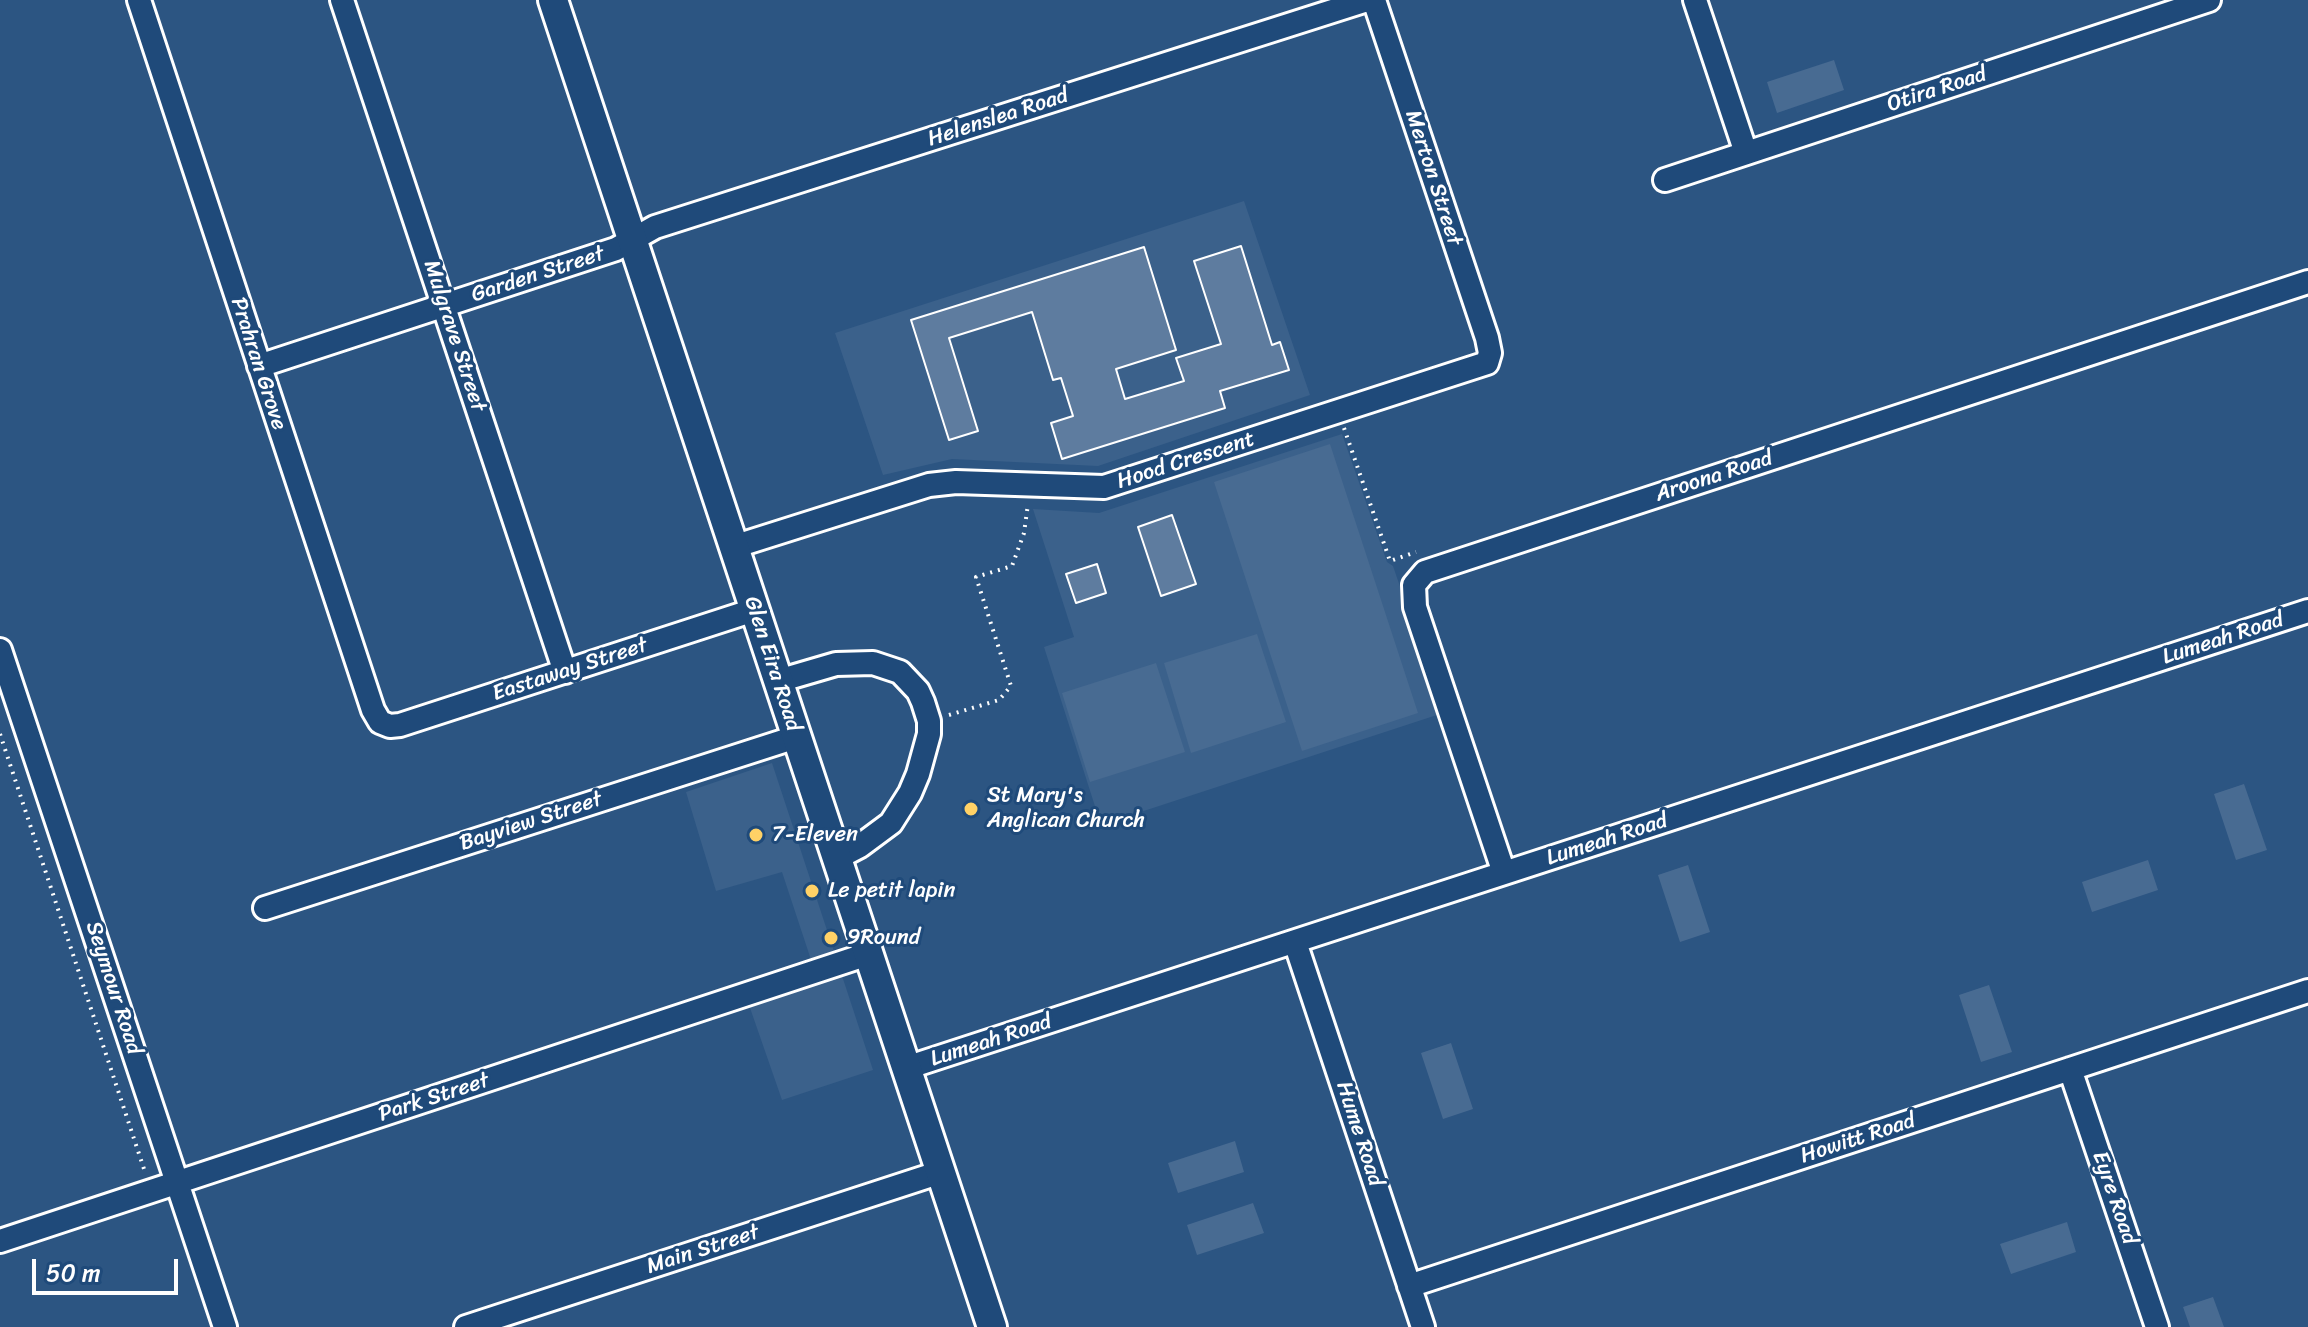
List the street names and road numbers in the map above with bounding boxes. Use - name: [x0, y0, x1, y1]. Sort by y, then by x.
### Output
- street label: Otira Road: [1884, 62, 1990, 118]
- street label: Helenslea Road: [924, 83, 1072, 153]
- street label: Merton Street: [1399, 107, 1467, 249]
- street label: Garden Street: [468, 241, 608, 309]
- street label: Mulgrave Street: [417, 257, 491, 415]
- street label: Prahran Grove: [224, 294, 292, 434]
- street label: Hood Crescent: [1114, 426, 1258, 496]
- street label: Aroona Road: [1652, 446, 1776, 508]
- street label: Glen Eira Road: [738, 593, 806, 735]
- street label: Lumeah Road: [2159, 607, 2287, 671]
- street label: Eastaway Street: [489, 633, 651, 707]
- street label: Bayview Street: [456, 787, 606, 857]
- street label: Lumeah Road: [1543, 808, 1671, 872]
- street label: Seymour Road: [79, 918, 147, 1058]
- street label: Lumeah Road: [927, 1009, 1055, 1073]
- street label: Park Street: [375, 1068, 493, 1128]
- street label: Hume Road: [1330, 1078, 1388, 1190]
- street label: Howitt Road: [1797, 1108, 1919, 1170]
- street label: Eyre Road: [2086, 1148, 2142, 1248]
- street label: Main Street: [643, 1219, 763, 1281]

